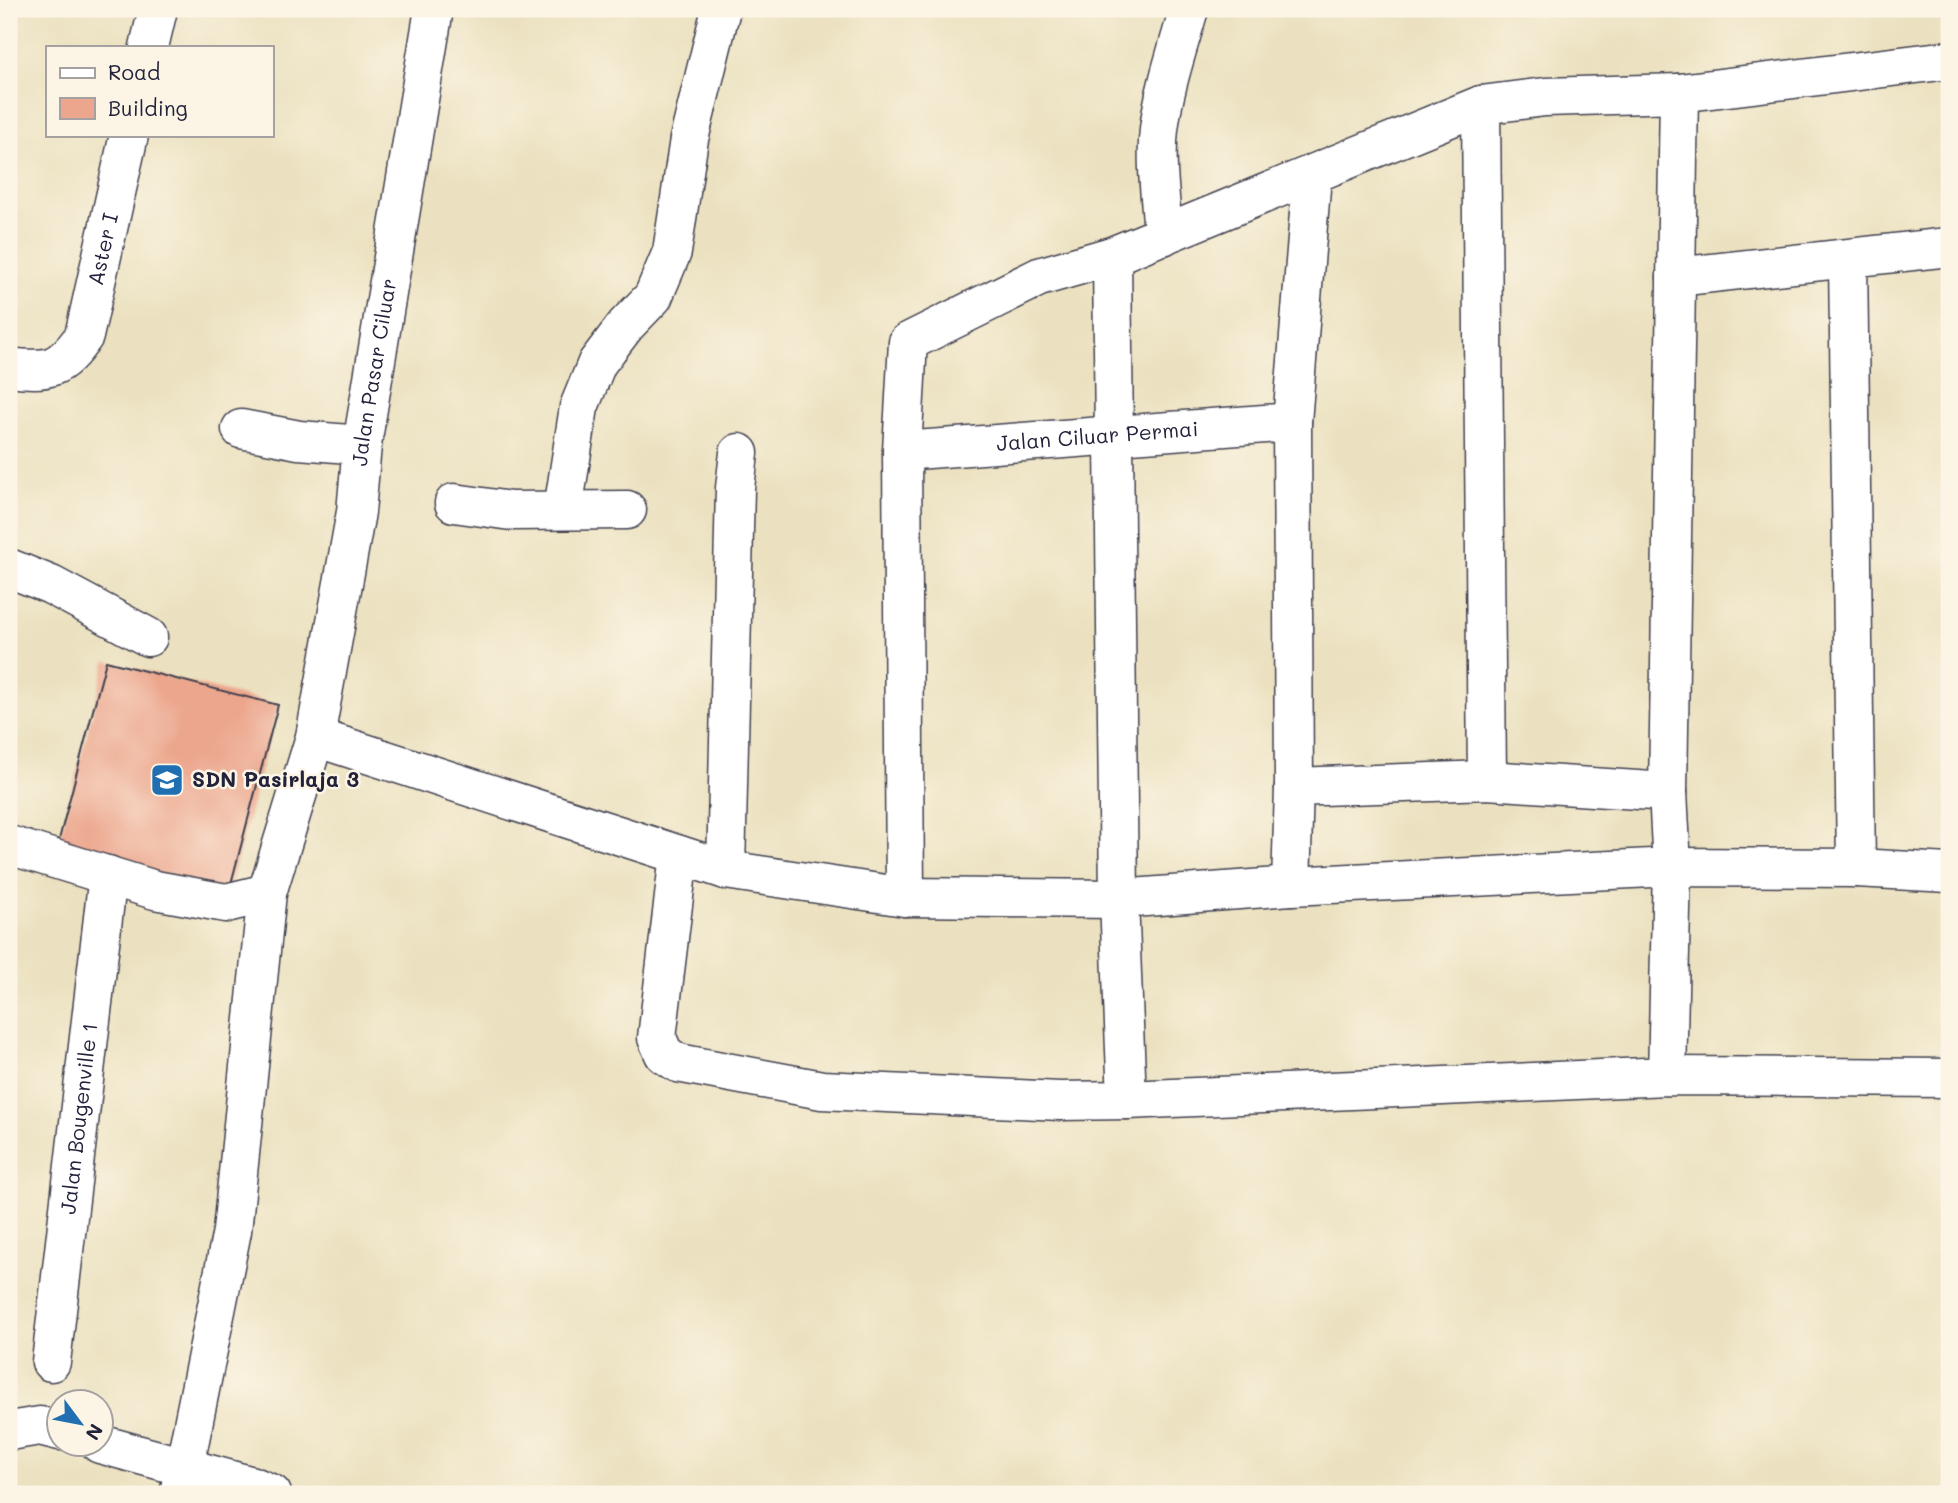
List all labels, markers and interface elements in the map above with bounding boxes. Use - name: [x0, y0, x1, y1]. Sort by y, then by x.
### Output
- legend: [46, 46, 273, 136]
- text: Road: [108, 58, 160, 85]
- text: Building: [108, 94, 188, 121]
- street label: Aster I: [81, 210, 123, 288]
- street label: Jalan Pasar Ciluar: [345, 276, 401, 467]
- street label: Jalan Ciluar Permai: [995, 414, 1199, 456]
- school or university icon: SDN Pasirlaja 3: [148, 761, 186, 799]
- place label: SDN Pasirlaja 3: [192, 765, 359, 792]
- street label: Jalan Bougenville 1: [53, 1021, 103, 1216]
- north arrow: [46, 1388, 116, 1458]
- text: N: [80, 1420, 109, 1445]

